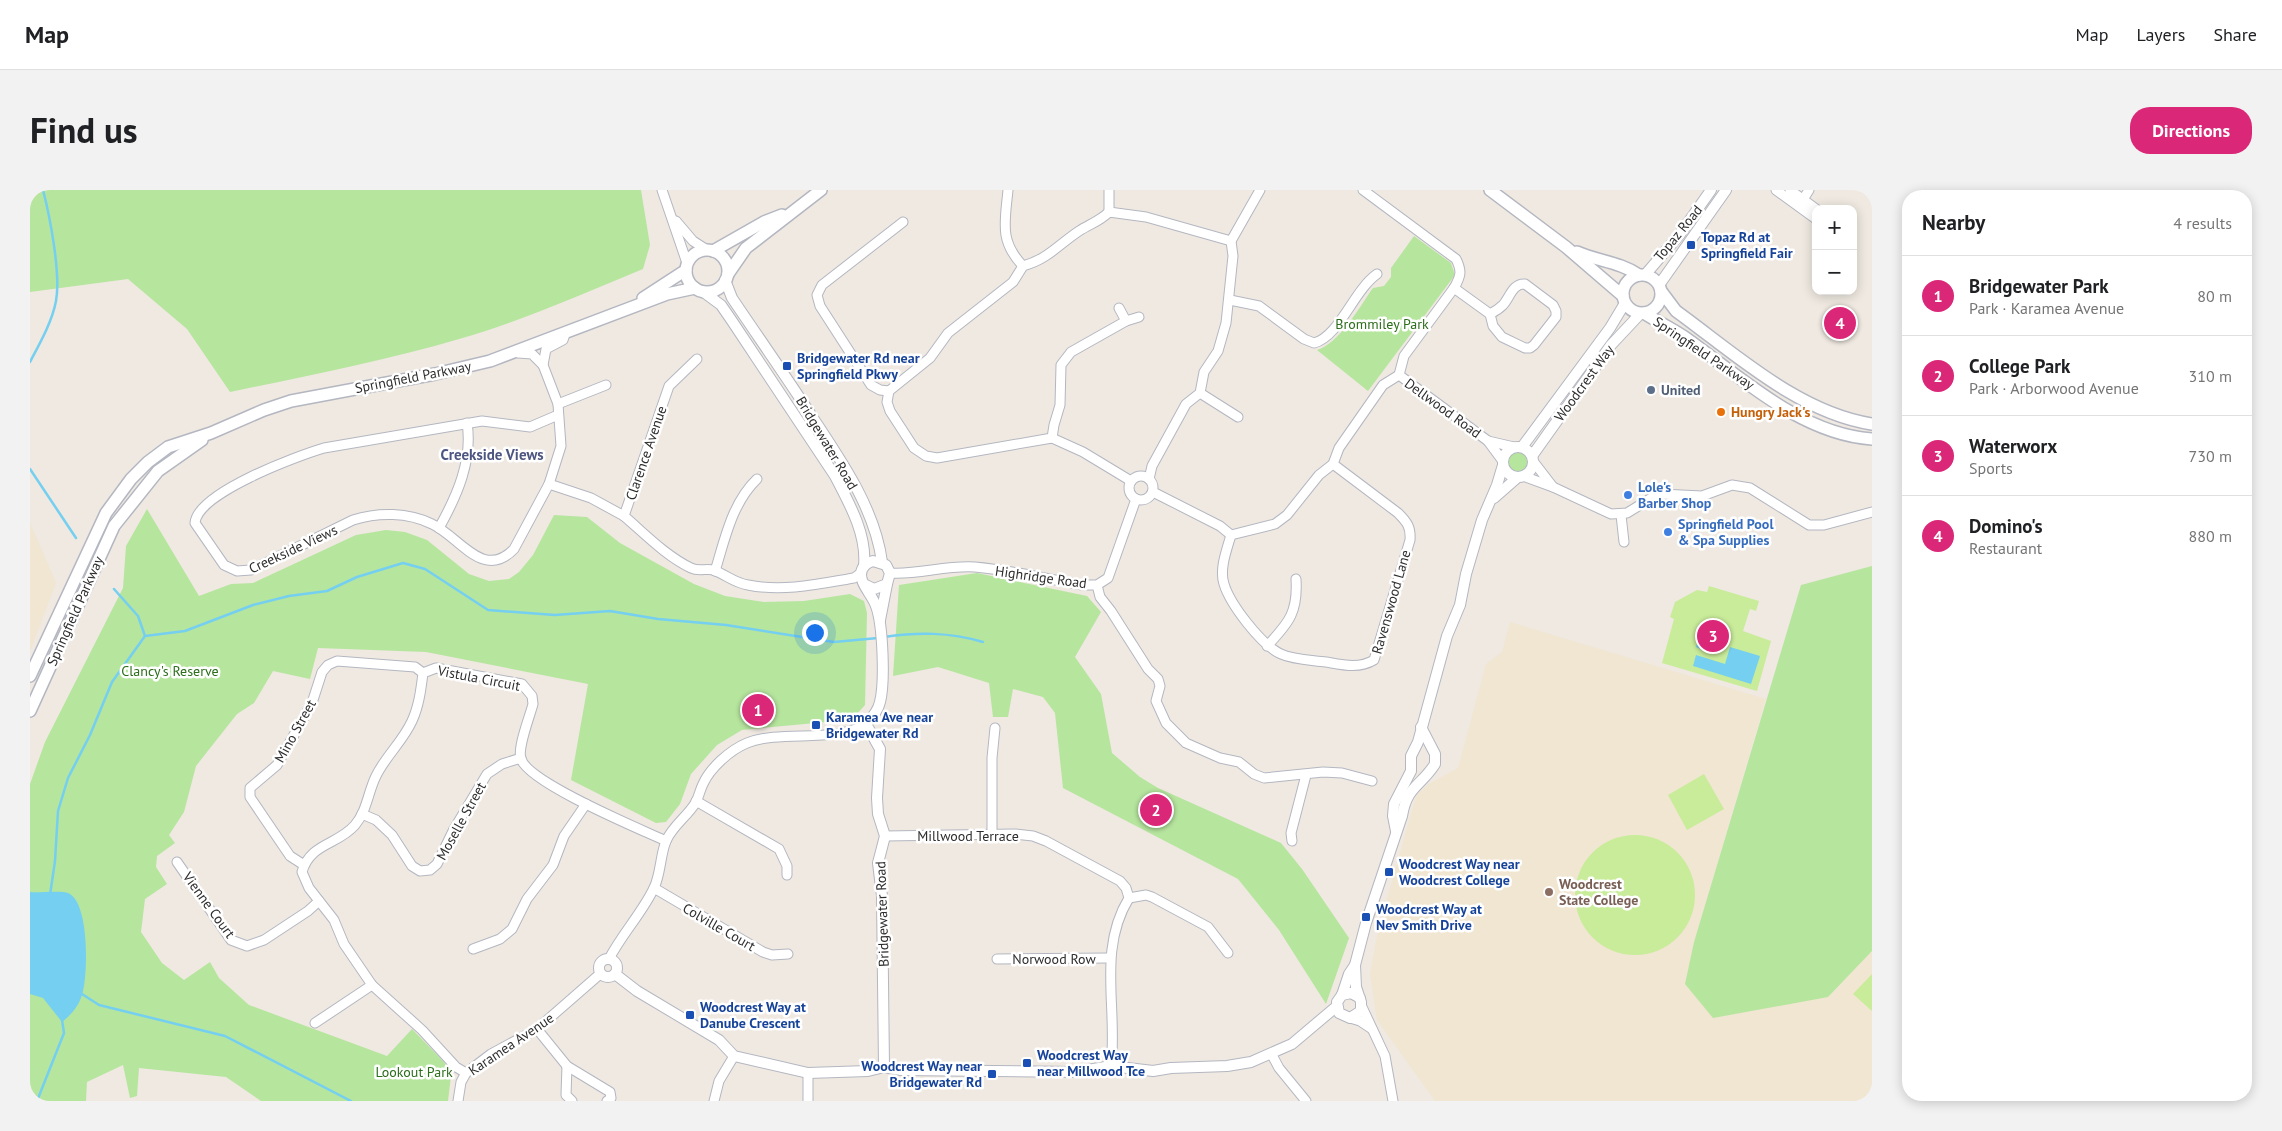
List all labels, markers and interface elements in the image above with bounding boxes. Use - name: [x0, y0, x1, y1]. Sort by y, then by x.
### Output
- text: Map: [25, 19, 69, 50]
- text: Map: [2076, 23, 2108, 46]
- text: Layers: [2136, 23, 2185, 46]
- text: Share: [2213, 23, 2257, 46]
- text: Find us: [30, 107, 138, 153]
- button: Directions: [2130, 107, 2252, 154]
- street label: Topaz Road: [1650, 201, 1706, 265]
- map controls: [1812, 205, 1857, 295]
- button: +: [1812, 205, 1857, 250]
- text: Nearby: [1922, 209, 1985, 236]
- text: 4 results: [2173, 213, 2232, 233]
- place label: Topaz Rd at Springfield Fair: [1701, 228, 1793, 262]
- marker: Topaz Rd at Springfield Fair: [1685, 239, 1697, 251]
- button: −: [1812, 250, 1857, 295]
- text: Bridgewater Park: [1969, 274, 2109, 298]
- text: 1: [1933, 286, 1943, 306]
- text: 80 m: [2197, 286, 2232, 306]
- text: Park · Karamea Avenue: [1969, 298, 2124, 318]
- pin: 4: [1824, 304, 1856, 342]
- street label: Springfield Parkway: [1650, 312, 1758, 394]
- park label: Brommiley Park: [1335, 315, 1429, 333]
- street label: Woodcrest Way: [1550, 341, 1618, 425]
- place label: Bridgewater Rd near Springfield Pkwy: [797, 349, 920, 383]
- text: College Park: [1969, 354, 2070, 378]
- street label: Springfield Parkway: [353, 357, 473, 397]
- marker: Bridgewater Rd near Springfield Pkwy: [781, 360, 793, 372]
- text: 2: [1933, 366, 1943, 386]
- text: 310 m: [2189, 366, 2232, 386]
- street label: Dellwood Road: [1401, 374, 1485, 442]
- text: Park · Arborwood Avenue: [1969, 378, 2139, 398]
- place label: United: [1661, 381, 1701, 399]
- marker: United: [1645, 384, 1657, 396]
- street label: Bridgewater Road: [792, 393, 862, 493]
- street label: Clarence Avenue: [621, 403, 671, 503]
- place label: Hungry Jack's: [1731, 403, 1811, 421]
- marker: Hungry Jack's: [1715, 406, 1727, 418]
- text: Waterworx: [1969, 434, 2057, 458]
- district label: Creekside Views: [440, 445, 544, 464]
- text: 3: [1933, 446, 1943, 466]
- text: 730 m: [2189, 446, 2232, 466]
- text: Sports: [1969, 458, 2013, 478]
- place label: Lole's Barber Shop: [1638, 478, 1712, 512]
- marker: Lole's Barber Shop: [1622, 489, 1634, 501]
- text: Domino's: [1969, 514, 2043, 538]
- place label: Springfield Pool & Spa Supplies: [1678, 515, 1774, 549]
- street label: Creekside Views: [246, 521, 340, 577]
- marker: Springfield Pool & Spa Supplies: [1662, 526, 1674, 538]
- text: 4: [1933, 526, 1943, 546]
- text: 880 m: [2189, 526, 2232, 546]
- text: Restaurant: [1969, 538, 2042, 558]
- street label: Ravenswood Lane: [1368, 548, 1414, 656]
- street label: Springfield Parkway: [43, 553, 107, 669]
- street label: Highridge Road: [994, 562, 1088, 592]
- pin: 3: [1697, 617, 1729, 655]
- your location: [802, 620, 828, 646]
- street label: Vistula Circuit: [435, 661, 522, 695]
- park label: Clancy's Reserve: [121, 662, 219, 680]
- pin: 1: [742, 691, 774, 729]
- street label: Mino Street: [270, 696, 320, 766]
- place label: Karamea Ave near Bridgewater Rd: [826, 708, 933, 742]
- marker: Karamea Ave near Bridgewater Rd: [810, 719, 822, 731]
- street label: Moselle Street: [432, 779, 490, 863]
- pin: 2: [1140, 791, 1172, 829]
- street label: Millwood Terrace: [917, 827, 1019, 845]
- place label: Woodcrest Way near Woodcrest College: [1399, 855, 1520, 889]
- street label: Bridgewater Road: [871, 861, 893, 967]
- marker: Woodcrest Way near Woodcrest College: [1383, 866, 1395, 878]
- street label: Vienne Court: [178, 868, 239, 942]
- place label: Woodcrest State College: [1559, 875, 1638, 909]
- marker: Woodcrest State College: [1543, 886, 1555, 898]
- street label: Colville Court: [679, 899, 759, 955]
- place label: Woodcrest Way at Nev Smith Drive: [1376, 900, 1482, 934]
- marker: Woodcrest Way at Nev Smith Drive: [1360, 911, 1372, 923]
- street label: Norwood Row: [1012, 950, 1096, 968]
- place label: Woodcrest Way at Danube Crescent: [700, 998, 806, 1032]
- street label: Karamea Avenue: [465, 1009, 557, 1079]
- marker: Woodcrest Way at Danube Crescent: [684, 1009, 696, 1021]
- place label: Woodcrest Way near Millwood Tce: [1037, 1046, 1145, 1080]
- place label: Woodcrest Way near Bridgewater Rd: [861, 1057, 982, 1091]
- marker: Woodcrest Way near Millwood Tce: [1021, 1057, 1033, 1069]
- park label: Lookout Park: [375, 1063, 453, 1081]
- marker: Woodcrest Way near Bridgewater Rd: [986, 1068, 998, 1080]

